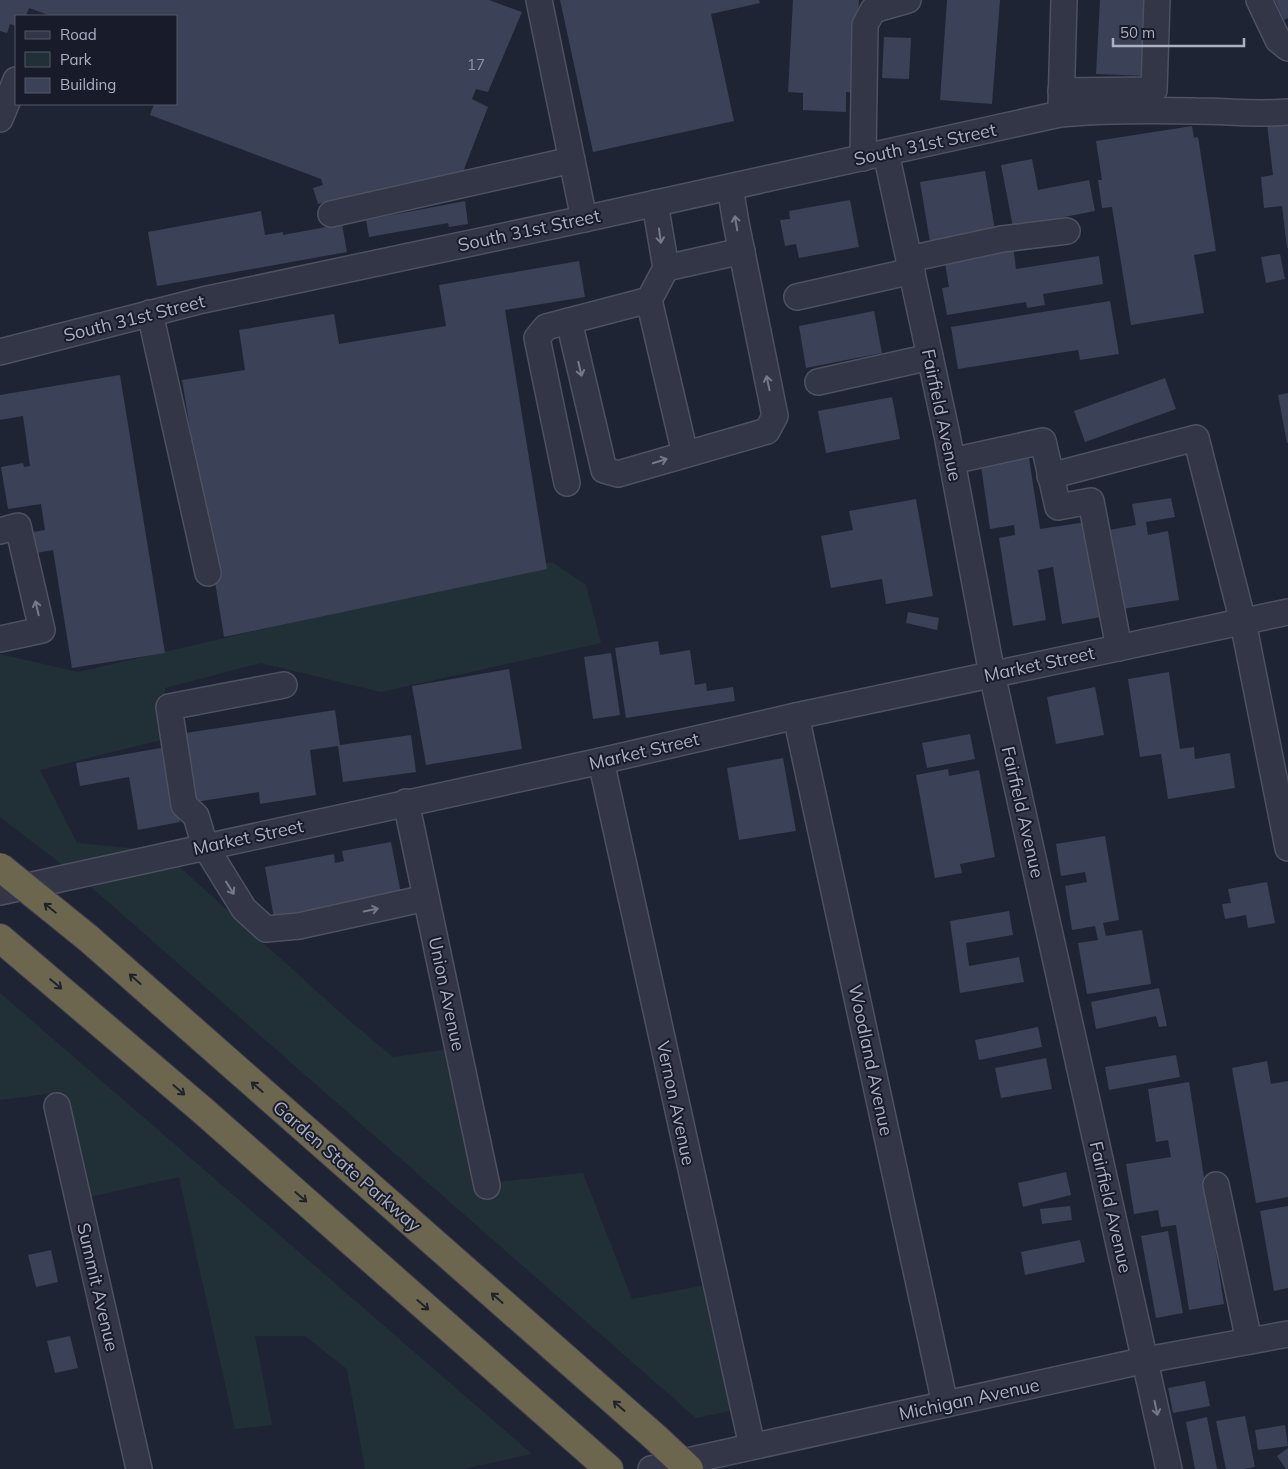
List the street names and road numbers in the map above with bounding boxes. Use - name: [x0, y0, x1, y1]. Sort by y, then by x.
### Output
- street label: South 31st Street: [852, 118, 998, 170]
- street label: South 31st Street: [456, 204, 602, 256]
- street label: South 31st Street: [61, 289, 207, 347]
- street label: Fairfield Avenue: [917, 347, 967, 483]
- street label: Market Street: [982, 641, 1096, 687]
- street label: Market Street: [587, 727, 701, 775]
- street label: Fairfield Avenue: [997, 744, 1049, 880]
- street label: Market Street: [191, 814, 305, 860]
- street label: Union Avenue: [424, 935, 470, 1053]
- street label: Woodland Avenue: [844, 982, 898, 1138]
- street label: Vernon Avenue: [652, 1039, 700, 1167]
- street label: Garden State Parkway: [268, 1095, 426, 1237]
- street label: Fairfield Avenue: [1085, 1139, 1137, 1275]
- street label: Summit Avenue: [72, 1220, 124, 1354]
- street label: Michigan Avenue: [897, 1373, 1041, 1425]

